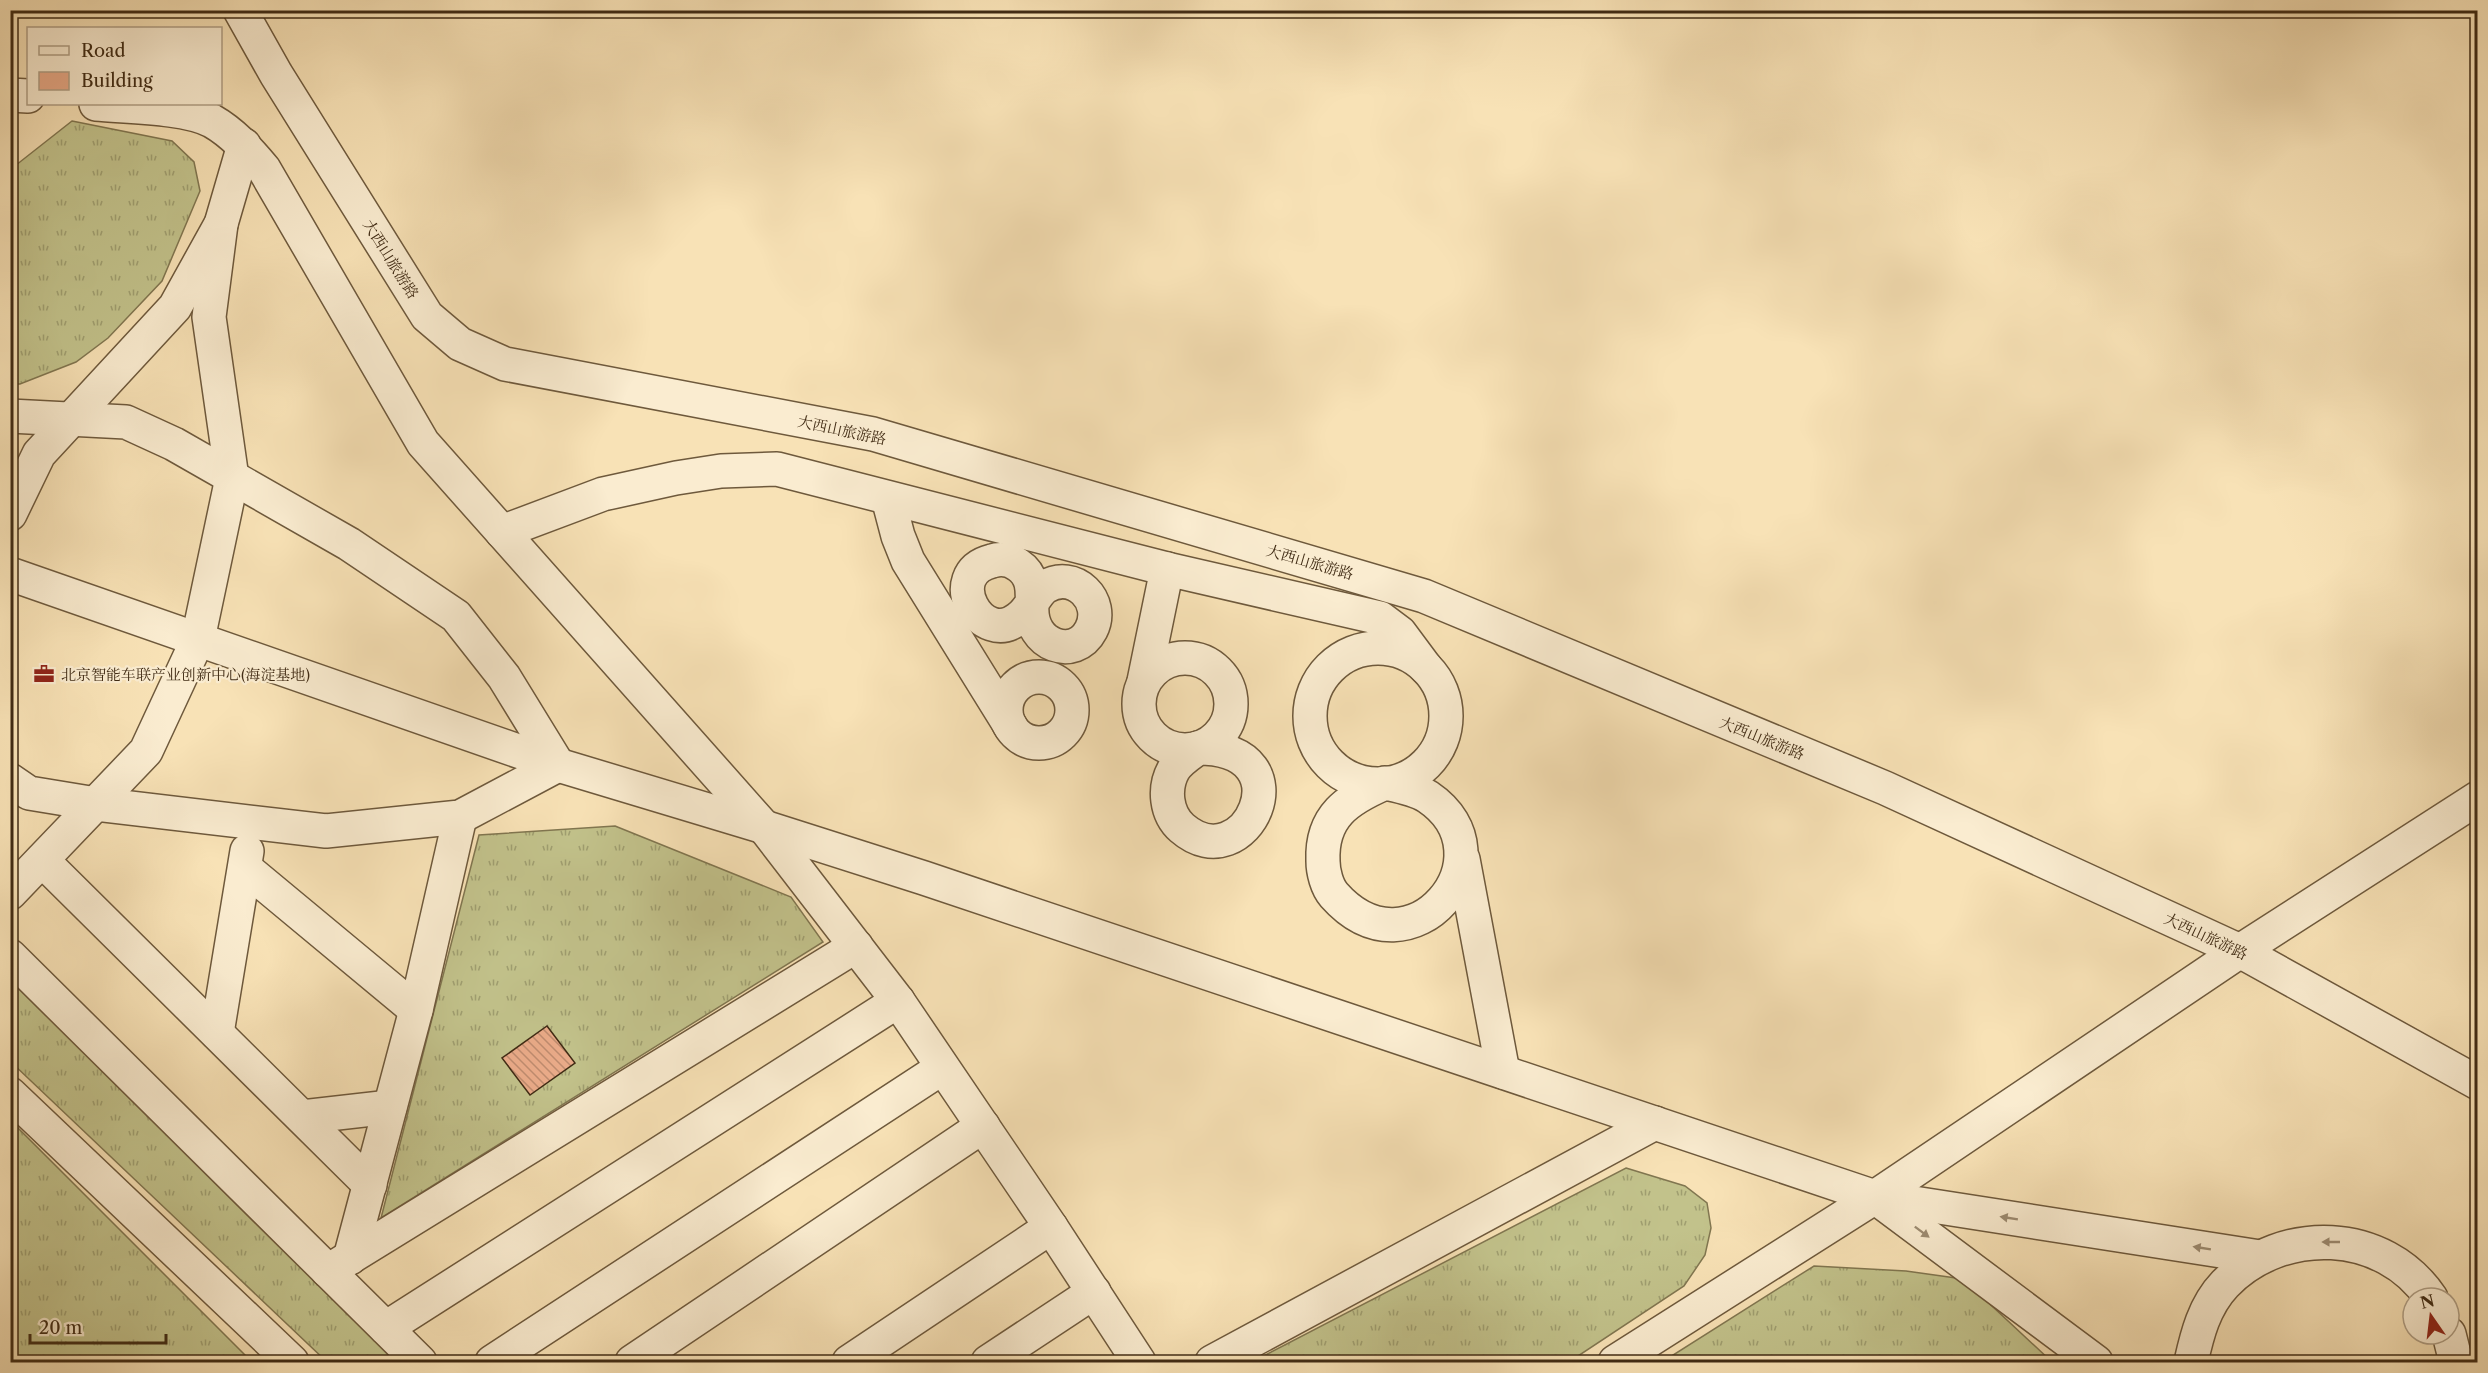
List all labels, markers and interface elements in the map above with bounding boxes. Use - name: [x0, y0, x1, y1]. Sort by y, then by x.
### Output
- legend: [27, 27, 222, 105]
- text: Road: [81, 40, 126, 62]
- text: Building: [81, 70, 153, 92]
- street label: 大西山旅游路: [359, 216, 423, 302]
- street label: 大西山旅游路: [796, 411, 888, 449]
- street label: 大西山旅游路: [1264, 540, 1356, 584]
- office icon: 北京智能车联产业创新中心(海淀基地): [32, 662, 56, 686]
- place label: 北京智能车联产业创新中心(海淀基地): [61, 665, 310, 684]
- street label: 大西山旅游路: [1717, 712, 1807, 764]
- street label: 大西山旅游路: [2161, 908, 2251, 964]
- one-way arrow: [2000, 1213, 2019, 1222]
- one-way arrow: [1914, 1225, 1929, 1237]
- one-way arrow: [2322, 1237, 2341, 1247]
- one-way arrow: [2192, 1243, 2211, 1252]
- north arrow: [2401, 1286, 2461, 1346]
- text: N: [2418, 1290, 2437, 1313]
- scale bar: [30, 1307, 166, 1345]
- text: 20 m: [39, 1317, 83, 1339]

